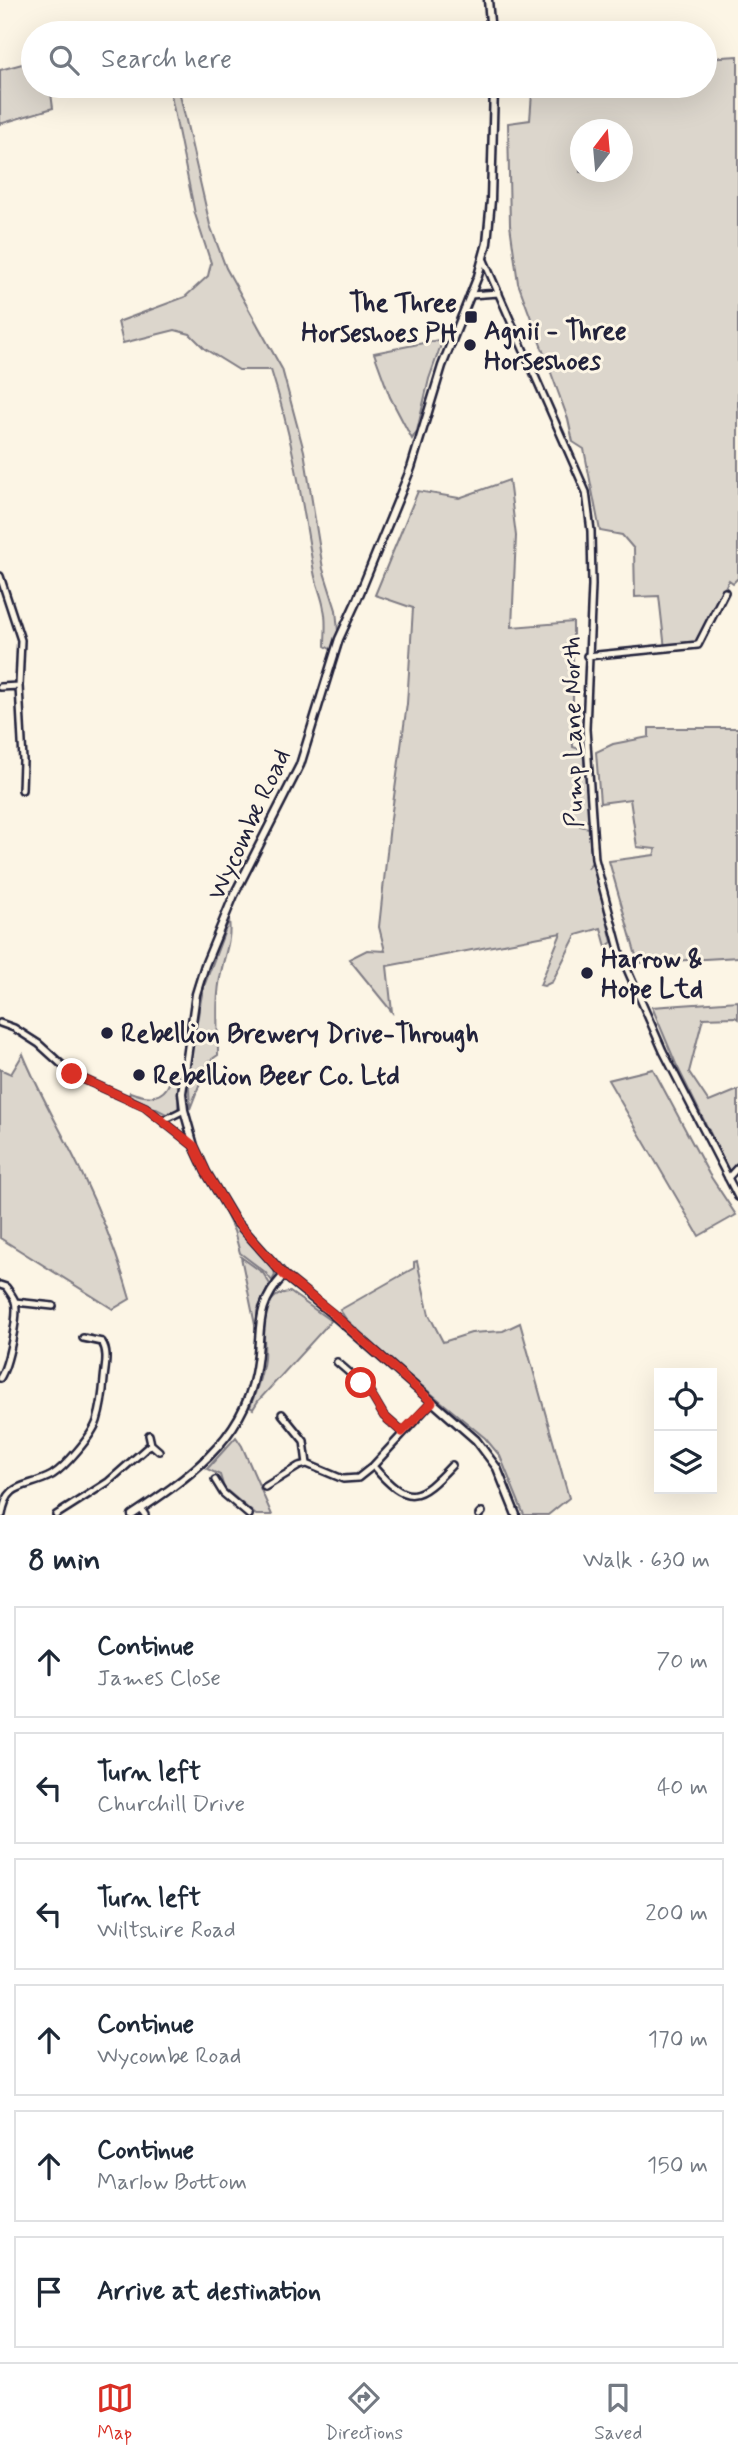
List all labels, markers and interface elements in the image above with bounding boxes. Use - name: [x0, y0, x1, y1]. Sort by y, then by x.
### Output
- search box: [21, 21, 717, 98]
- icon: search: [45, 41, 83, 79]
- text: Search here: [101, 43, 232, 77]
- north arrow: [570, 119, 633, 182]
- place label: The Three Horseshoes PH: [301, 287, 458, 351]
- marker: The Three Horseshoes PH: [463, 309, 479, 325]
- place label: Agnii - Three Horseshoes: [484, 315, 627, 379]
- marker: Agnii - Three Horseshoes: [462, 337, 478, 353]
- street label: Pump Lane North: [555, 636, 593, 828]
- street label: Wycombe Road: [200, 744, 300, 906]
- place label: Harrow & Hope Ltd: [601, 943, 703, 1007]
- marker: Harrow & Hope Ltd: [579, 965, 595, 981]
- place label: Rebellion Brewery Drive-Through: [121, 1018, 479, 1053]
- marker: Rebellion Brewery Drive-Through: [99, 1025, 115, 1041]
- route end: [56, 1058, 87, 1089]
- place label: Rebellion Beer Co. Ltd: [153, 1060, 400, 1094]
- marker: Rebellion Beer Co. Ltd: [131, 1067, 147, 1083]
- route start: [345, 1367, 376, 1398]
- map controls: [654, 1368, 717, 1494]
- button: locate: [654, 1368, 717, 1431]
- button: layers: [654, 1431, 717, 1494]
- text: 8 min: [28, 1541, 101, 1580]
- text: Walk · 630 m: [583, 1546, 710, 1576]
- text: Continue: [97, 1630, 194, 1664]
- icon: ahead: [30, 1643, 68, 1681]
- text: 70 m: [656, 1647, 708, 1677]
- text: James Close: [97, 1664, 221, 1694]
- text: Turn left: [97, 1756, 201, 1790]
- icon: left: [30, 1769, 68, 1807]
- text: 40 m: [657, 1773, 708, 1803]
- text: Churchill Drive: [97, 1790, 245, 1820]
- text: Turn left: [97, 1882, 201, 1916]
- icon: left: [30, 1895, 68, 1933]
- text: 200 m: [645, 1899, 708, 1929]
- text: Wiltshire Road: [97, 1916, 236, 1946]
- text: Continue: [97, 2008, 194, 2042]
- icon: ahead: [30, 2021, 68, 2059]
- text: 170 m: [648, 2025, 708, 2055]
- text: Wycombe Road: [97, 2042, 241, 2072]
- text: Continue: [97, 2134, 194, 2168]
- icon: ahead: [30, 2147, 68, 2185]
- text: 150 m: [647, 2151, 708, 2181]
- text: Marlow Bottom: [97, 2168, 247, 2198]
- icon: arrive: [30, 2273, 68, 2311]
- text: Arrive at destination: [97, 2275, 321, 2309]
- tab: Map: [96, 2379, 134, 2446]
- tab: Directions: [325, 2379, 403, 2446]
- tab: Saved: [594, 2379, 642, 2446]

